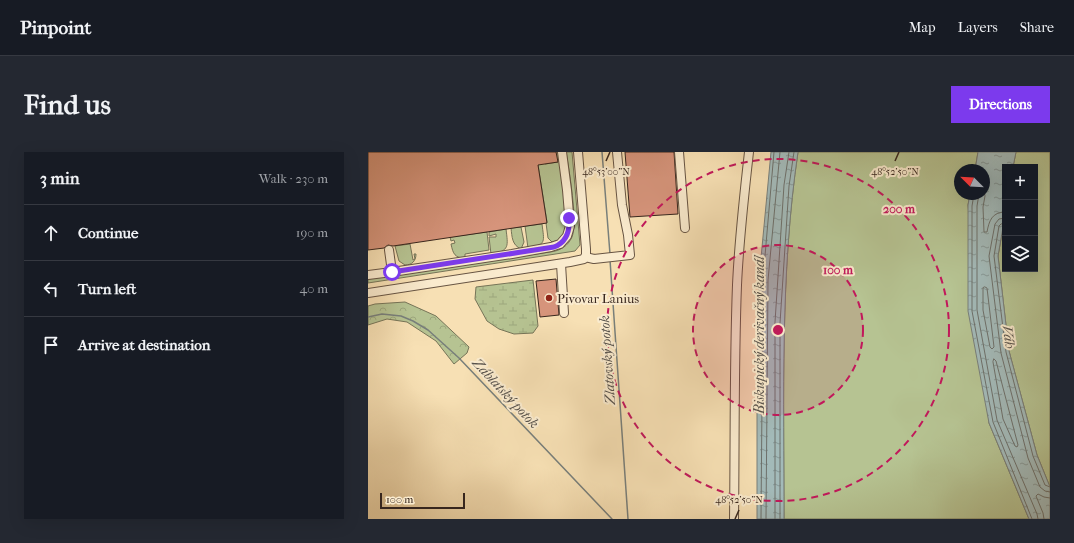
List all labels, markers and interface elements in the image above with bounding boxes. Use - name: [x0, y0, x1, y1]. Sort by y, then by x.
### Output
- text: Pinpoint: [20, 17, 91, 39]
- text: Map: [909, 19, 936, 36]
- text: Layers: [958, 19, 998, 36]
- text: Share: [1020, 19, 1054, 36]
- button: Directions: [951, 86, 1050, 123]
- text: Find us: [24, 88, 111, 121]
- north arrow: [954, 164, 990, 200]
- map controls: [1002, 164, 1038, 272]
- button: +: [1002, 164, 1038, 200]
- text: 48°53'00"N: [582, 166, 630, 178]
- text: 48°52'50"N: [871, 166, 919, 178]
- text: 3 min: [40, 168, 80, 188]
- text: Walk · 230 m: [259, 171, 328, 186]
- button: −: [1002, 200, 1038, 236]
- text: 200 m: [883, 202, 916, 216]
- route end: [560, 209, 578, 227]
- icon: ahead: [40, 222, 62, 244]
- text: Continue: [78, 224, 138, 242]
- text: 190 m: [296, 225, 328, 240]
- button: layers: [1002, 236, 1038, 272]
- water label: Biskupický derivačný kanál: [751, 254, 768, 415]
- route start: [383, 263, 401, 281]
- text: 100 m: [823, 263, 854, 277]
- icon: left: [40, 278, 62, 300]
- text: Turn left: [78, 280, 136, 298]
- text: 40 m: [300, 281, 328, 296]
- place label: Pivovar Lanius: [557, 291, 639, 306]
- marker: Pivovar Lanius: [544, 293, 554, 303]
- water label: Zlatovský potok: [596, 315, 619, 406]
- centre of rings: [771, 323, 785, 337]
- water label: Váh: [998, 324, 1019, 350]
- icon: arrive: [40, 334, 62, 356]
- text: Arrive at destination: [78, 336, 210, 354]
- water label: Záblatský potok: [468, 354, 542, 432]
- scale bar: [380, 491, 465, 510]
- text: 100 m: [386, 493, 414, 506]
- text: 48°52'50"N: [715, 494, 763, 506]

